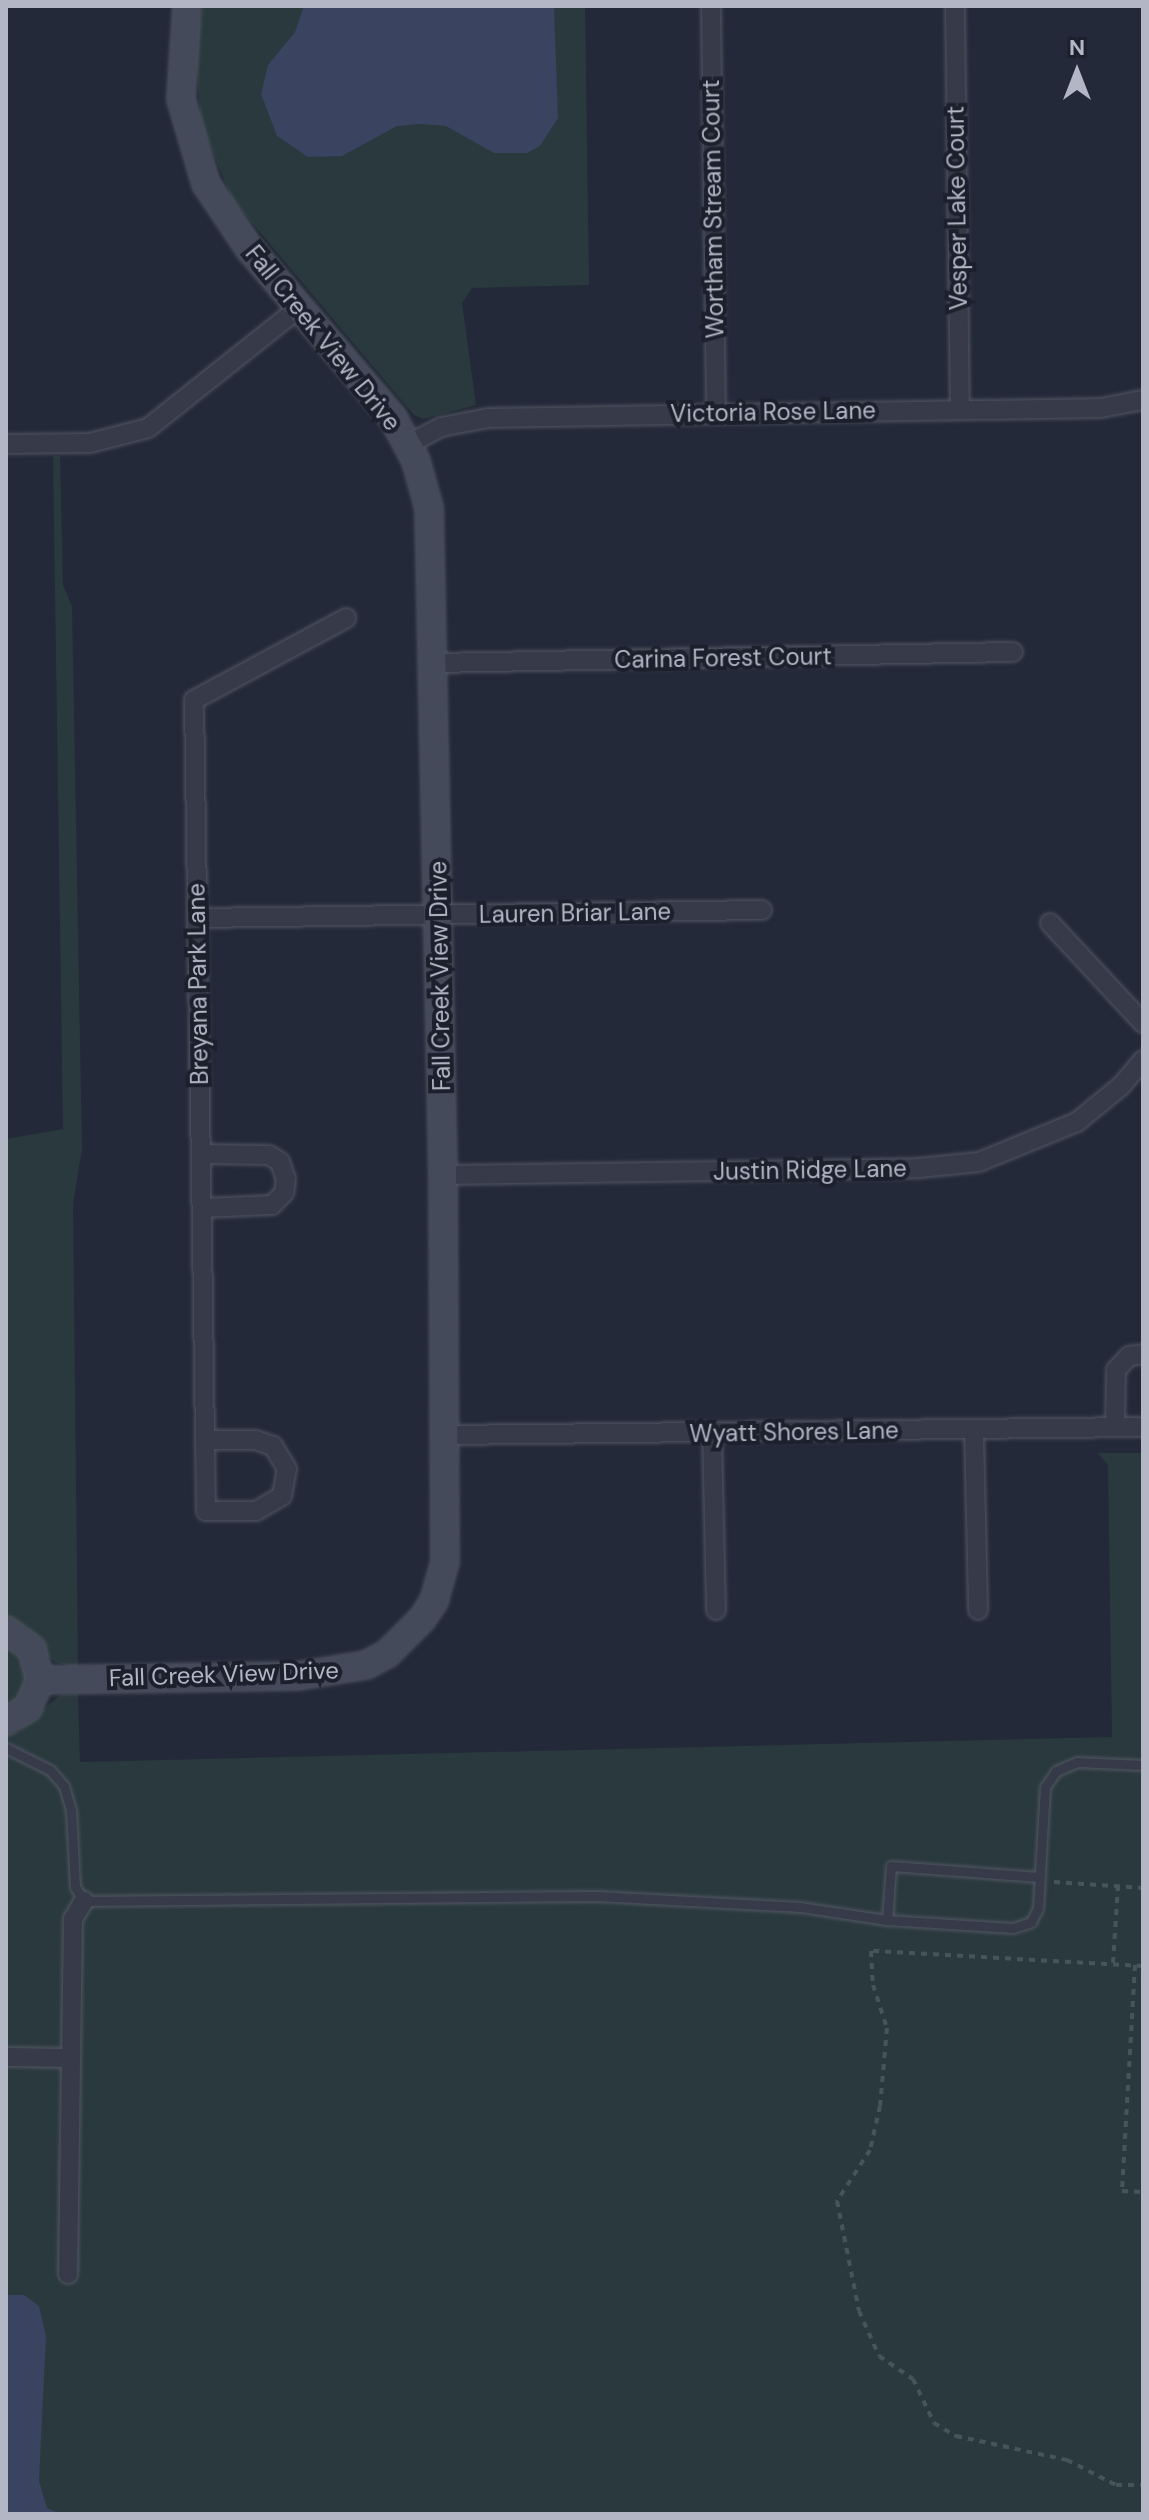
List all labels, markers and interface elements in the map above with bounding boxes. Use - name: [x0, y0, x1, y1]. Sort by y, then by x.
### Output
- north arrow: [1037, 32, 1117, 112]
- text: N: [1069, 33, 1085, 62]
- street label: Wortham Stream Court: [696, 79, 730, 339]
- street label: Vesper Lake Court: [941, 106, 973, 310]
- street label: Fall Creek View Drive: [239, 240, 407, 436]
- street label: Victoria Rose Lane: [670, 396, 876, 428]
- street label: Carina Forest Court: [614, 642, 832, 674]
- street label: Fall Creek View Drive: [424, 861, 456, 1091]
- street label: Breyana Park Lane: [182, 883, 214, 1085]
- street label: Lauren Briar Lane: [479, 897, 671, 929]
- street label: Justin Ridge Lane: [713, 1154, 907, 1186]
- street label: Wyatt Shores Lane: [689, 1416, 899, 1448]
- street label: Fall Creek View Drive: [109, 1656, 339, 1692]

